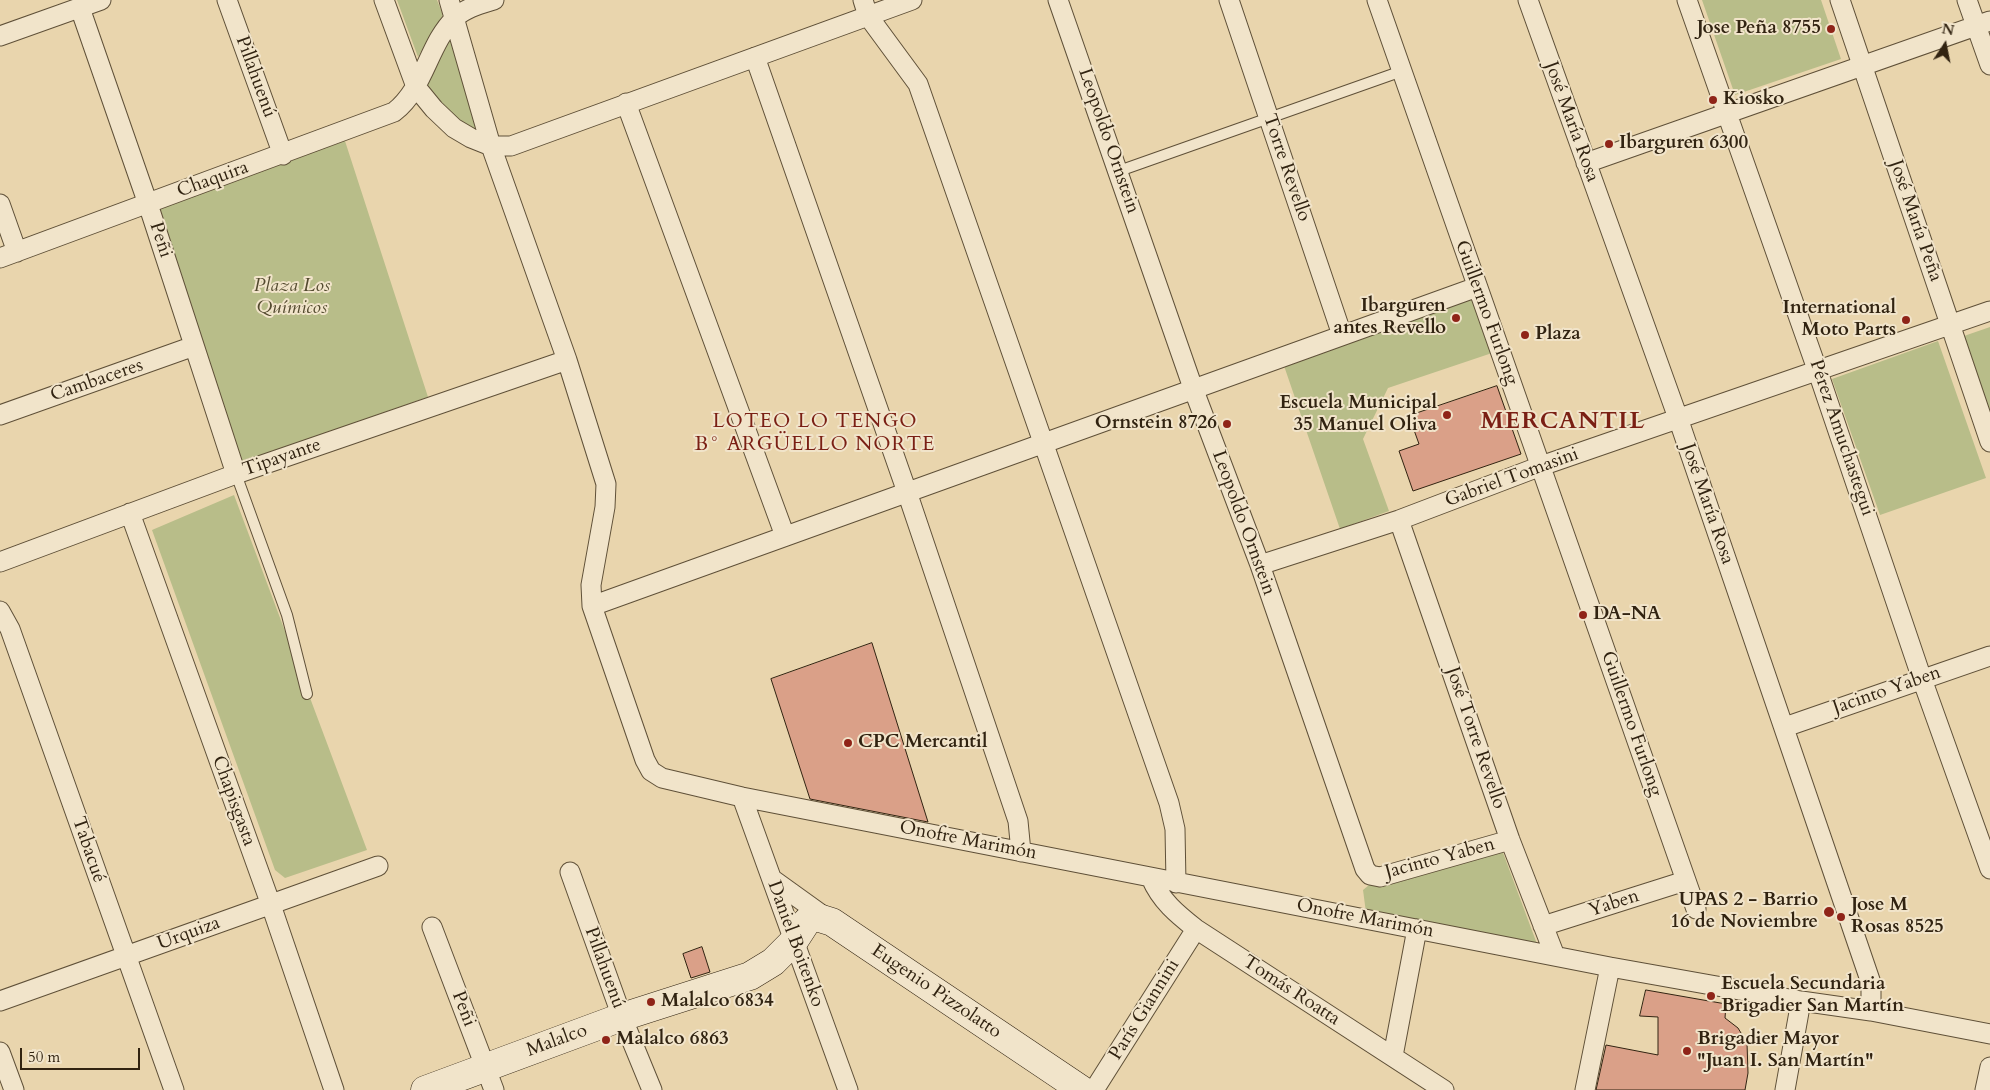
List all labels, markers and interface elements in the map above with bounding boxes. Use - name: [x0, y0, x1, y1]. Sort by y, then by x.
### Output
- place label: Jose Peña 8755: [1697, 18, 1821, 40]
- text: N: [1940, 19, 1956, 40]
- north arrow: [1920, 20, 1970, 70]
- marker: Jose Peña 8755: [1825, 23, 1837, 35]
- street label: Pillahuenú: [230, 33, 280, 121]
- street label: José María Rosa: [1539, 59, 1603, 185]
- street label: Leopoldo Ornstein: [1072, 65, 1144, 217]
- place label: Kiosko: [1723, 89, 1784, 111]
- marker: Kiosko: [1707, 94, 1719, 106]
- street label: Torre Revello: [1257, 111, 1315, 225]
- place label: Ibarguren 6300: [1619, 133, 1748, 155]
- marker: Ibarguren 6300: [1603, 138, 1615, 150]
- street label: Chaquira: [174, 157, 252, 203]
- street label: José María Peña: [1883, 157, 1947, 285]
- street label: Peñi: [144, 219, 176, 261]
- street label: Guillermo Furlong: [1449, 238, 1523, 388]
- park label: Plaza Los Químicos: [254, 276, 330, 320]
- place label: Ibarguren antes Revello: [1334, 296, 1446, 340]
- place label: International Moto Parts: [1782, 298, 1896, 342]
- marker: Ibarguren antes Revello: [1450, 312, 1462, 324]
- marker: International Moto Parts: [1900, 314, 1912, 326]
- place label: Plaza: [1535, 324, 1581, 346]
- marker: Plaza: [1519, 329, 1531, 341]
- street label: Cambaceres: [48, 355, 146, 407]
- street label: Pérez Amuchastegui: [1804, 357, 1878, 519]
- place label: Escuela Municipal 35 Manuel Oliva: [1279, 393, 1437, 437]
- district label: MERCANTIL: [1479, 408, 1647, 436]
- marker: Escuela Municipal 35 Manuel Oliva: [1441, 409, 1453, 421]
- district label: LOTEO LO TENGO B° ARGÜELLO NORTE: [692, 410, 938, 457]
- place label: Ornstein 8726: [1095, 413, 1217, 435]
- marker: Ornstein 8726: [1221, 418, 1233, 430]
- street label: Tipayante: [240, 434, 324, 482]
- street label: José María Rosa: [1676, 440, 1738, 568]
- street label: Gabriel Tomasini: [1442, 443, 1582, 513]
- street label: Leopoldo Ornstein: [1206, 448, 1280, 598]
- place label: DA-NA: [1593, 604, 1661, 626]
- marker: DA-NA: [1577, 609, 1589, 621]
- street label: Guillermo Furlong: [1595, 648, 1667, 800]
- street label: Jacinto Yaben: [1830, 662, 1944, 720]
- street label: José Torre Revello: [1440, 664, 1510, 812]
- place label: CPC Mercantil: [858, 732, 987, 754]
- marker: CPC Mercantil: [842, 737, 854, 749]
- street label: Chapisgasta: [206, 753, 260, 849]
- street label: Tabacué: [66, 814, 110, 886]
- street label: Onofre Marimón: [897, 817, 1039, 865]
- street label: Jacinto Yaben: [1383, 833, 1497, 885]
- street label: Daniel Boitenko: [762, 878, 828, 1010]
- street label: Yaben: [1586, 885, 1642, 923]
- place label: UPAS 2 - Barrio 16 de Noviembre: [1670, 890, 1818, 934]
- street label: Onofre Marimón: [1294, 895, 1436, 943]
- place label: Jose M Rosas 8525: [1851, 895, 1944, 939]
- marker: UPAS 2 - Barrio 16 de Noviembre: [1822, 905, 1836, 919]
- marker: Jose M Rosas 8525: [1835, 911, 1847, 923]
- street label: Urquiza: [155, 912, 223, 956]
- street label: Pillahuenú: [579, 924, 629, 1012]
- street label: Eugenio Pizzolatto: [867, 940, 1005, 1044]
- street label: Tomás Roatta: [1238, 951, 1344, 1031]
- street label: París Giannini: [1105, 955, 1185, 1065]
- place label: Escuela Secundaria Brigadier San Martín: [1721, 974, 1904, 1018]
- street label: Peñi: [446, 988, 480, 1030]
- marker: Escuela Secundaria Brigadier San Martín: [1705, 990, 1717, 1002]
- place label: Malalco 6834: [661, 991, 774, 1013]
- marker: Malalco 6834: [645, 996, 657, 1008]
- street label: Malalco: [524, 1020, 590, 1062]
- place label: Malalco 6863: [616, 1029, 729, 1051]
- place label: Brigadier Mayor "Juan I. San Martín": [1697, 1029, 1874, 1073]
- marker: Malalco 6863: [600, 1034, 612, 1046]
- scale bar: [22, 1038, 142, 1070]
- marker: Brigadier Mayor "Juan I. San Martín": [1681, 1045, 1693, 1057]
- text: 50 m: [28, 1047, 60, 1067]

